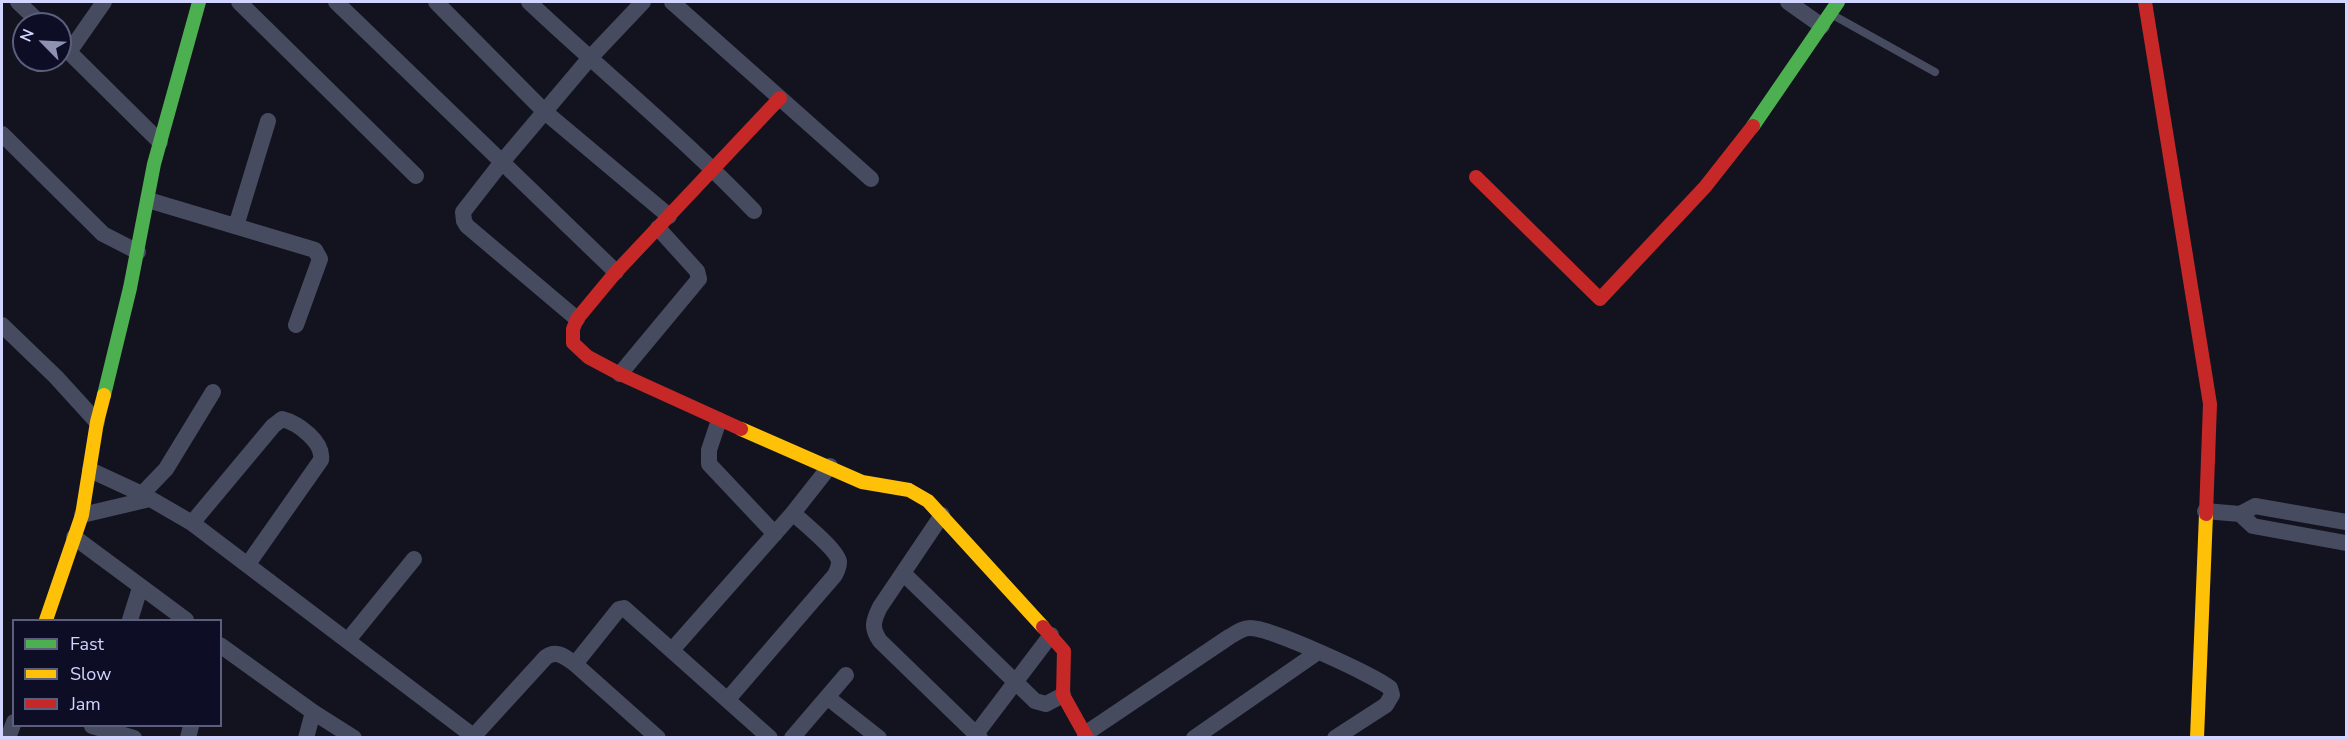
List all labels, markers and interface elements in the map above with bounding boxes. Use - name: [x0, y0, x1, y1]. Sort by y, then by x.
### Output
- north arrow: [12, 12, 72, 72]
- text: N: [15, 26, 40, 45]
- legend: [12, 619, 222, 727]
- text: Fast: [70, 632, 104, 656]
- text: Slow: [70, 662, 111, 686]
- text: Jam: [70, 692, 101, 716]

